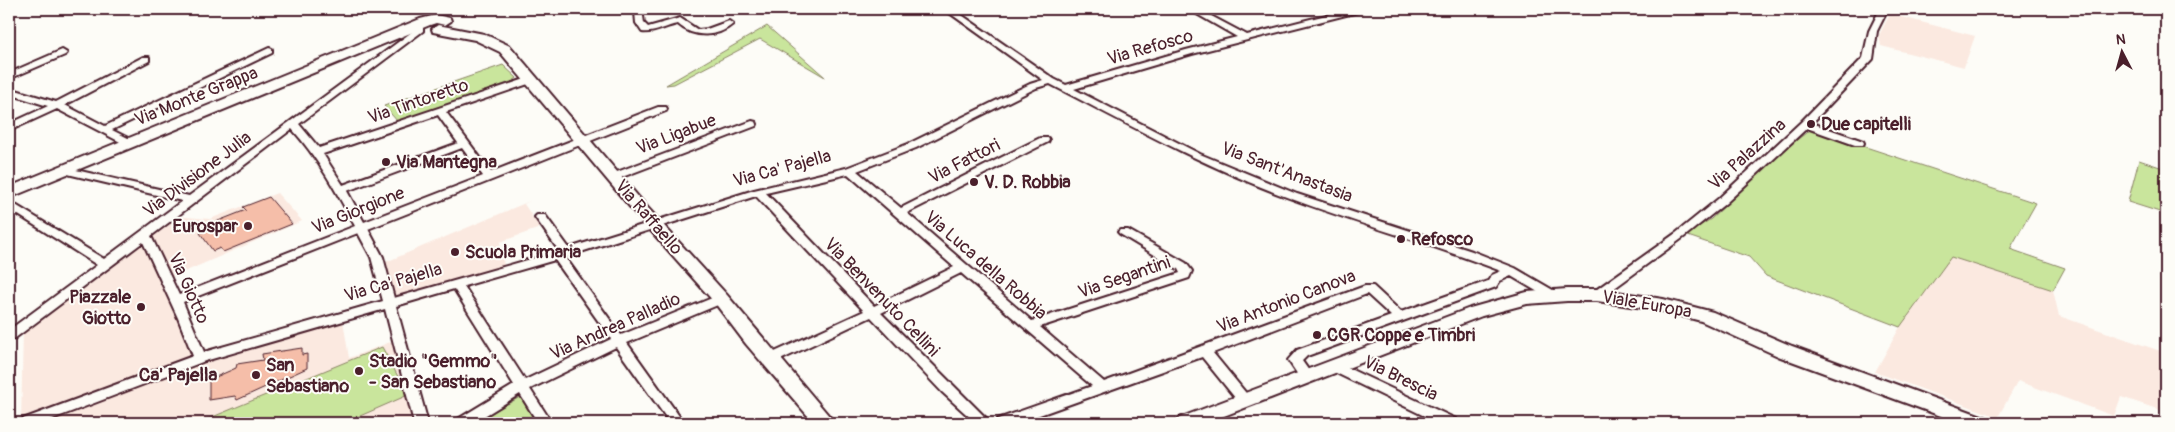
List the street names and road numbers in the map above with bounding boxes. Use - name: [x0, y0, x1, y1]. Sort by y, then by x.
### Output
- street label: Via Refosco: [1105, 24, 1196, 71]
- street label: Via Monte Grappa: [131, 61, 261, 132]
- street label: Via Tintoretto: [365, 73, 472, 129]
- street label: Via Ligabue: [633, 109, 720, 160]
- street label: Via Palazzina: [1704, 113, 1791, 195]
- street label: Via Divisione Julia: [139, 126, 256, 223]
- street label: Via Fattori: [924, 134, 1004, 189]
- street label: Via Sant'Anastasia: [1218, 137, 1356, 208]
- street label: Via Ca' Pajella: [730, 144, 834, 193]
- street label: Via Raffaello: [610, 175, 688, 260]
- street label: Via Giorgione: [308, 181, 408, 240]
- street label: Via Luca della Robbia: [920, 206, 1052, 325]
- street label: Via Benvenuto Cellini: [819, 233, 944, 362]
- street label: Via Giotto: [163, 249, 214, 328]
- street label: Via Segantini: [1075, 251, 1173, 304]
- street label: Via Ca' Pajella: [342, 258, 445, 307]
- street label: Via Antonio Canova: [1213, 264, 1359, 339]
- street label: Viale Europa: [1600, 285, 1694, 324]
- street label: Via Andrea Palladio: [546, 287, 684, 366]
- street label: Via Brescia: [1360, 351, 1442, 406]

